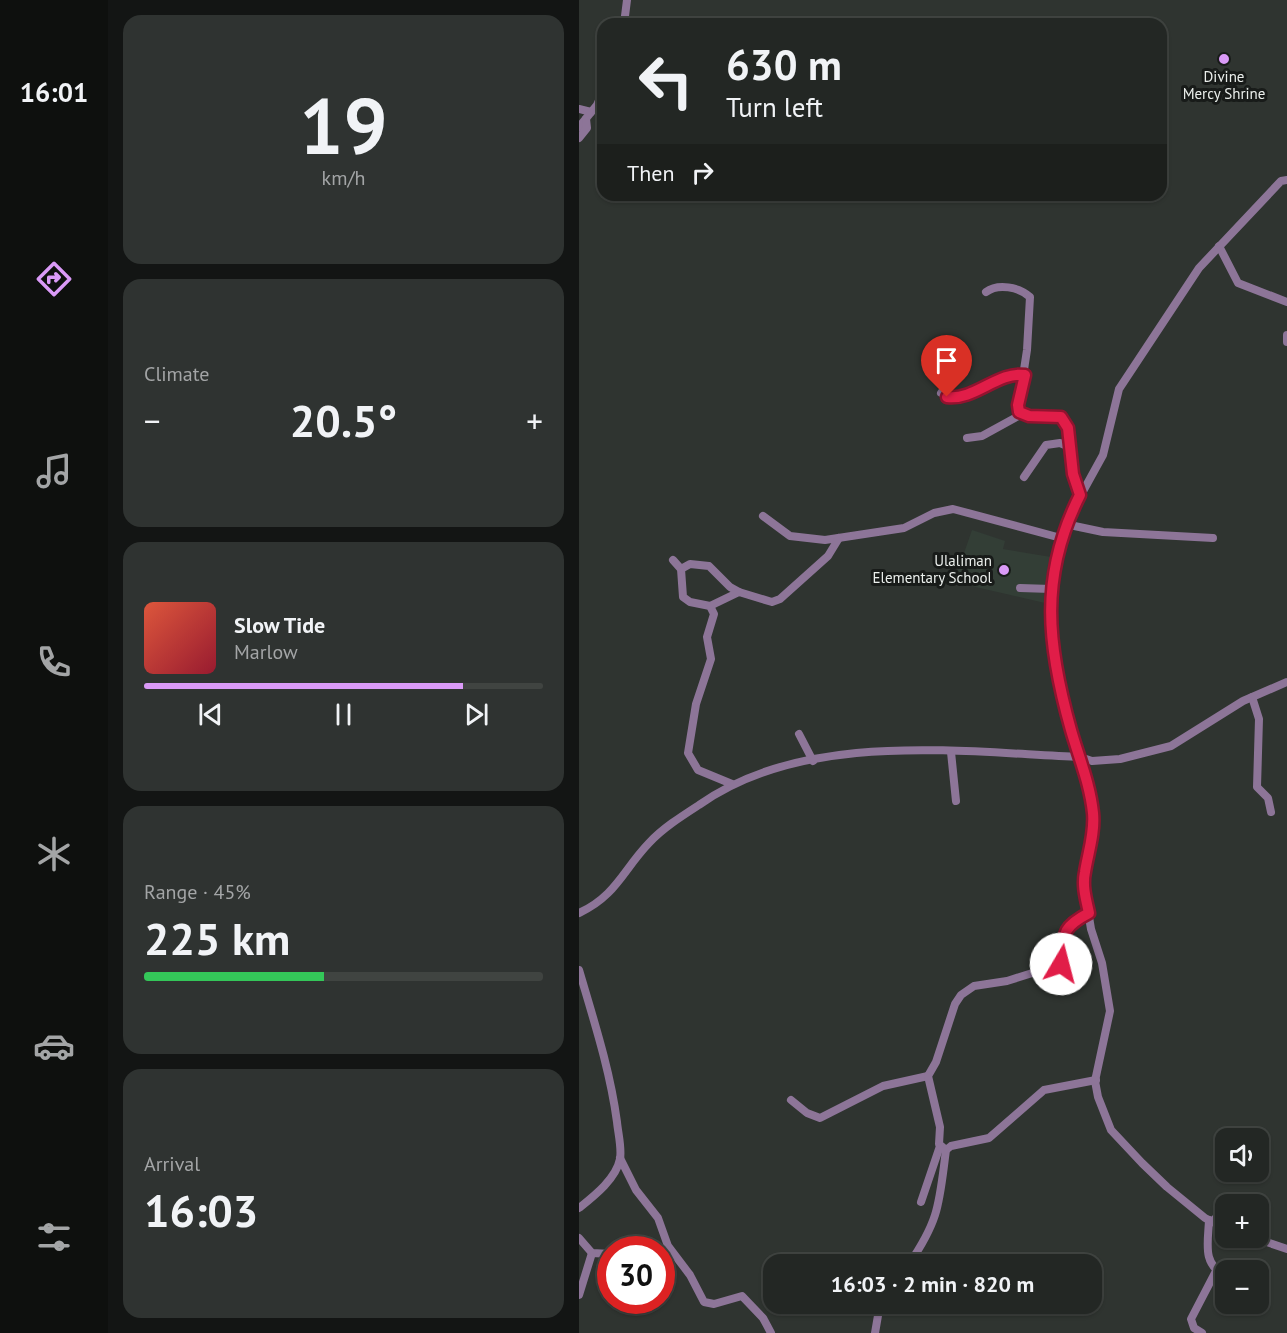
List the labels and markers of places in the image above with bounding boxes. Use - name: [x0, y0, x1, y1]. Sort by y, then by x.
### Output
- marker: Divine Mercy Shrine: [1217, 52, 1231, 66]
- place label: Divine Mercy Shrine: [1183, 67, 1265, 103]
- pin: [921, 335, 972, 397]
- place label: Ulaliman Elementary School: [872, 551, 993, 587]
- marker: Ulaliman Elementary School: [997, 563, 1011, 577]

